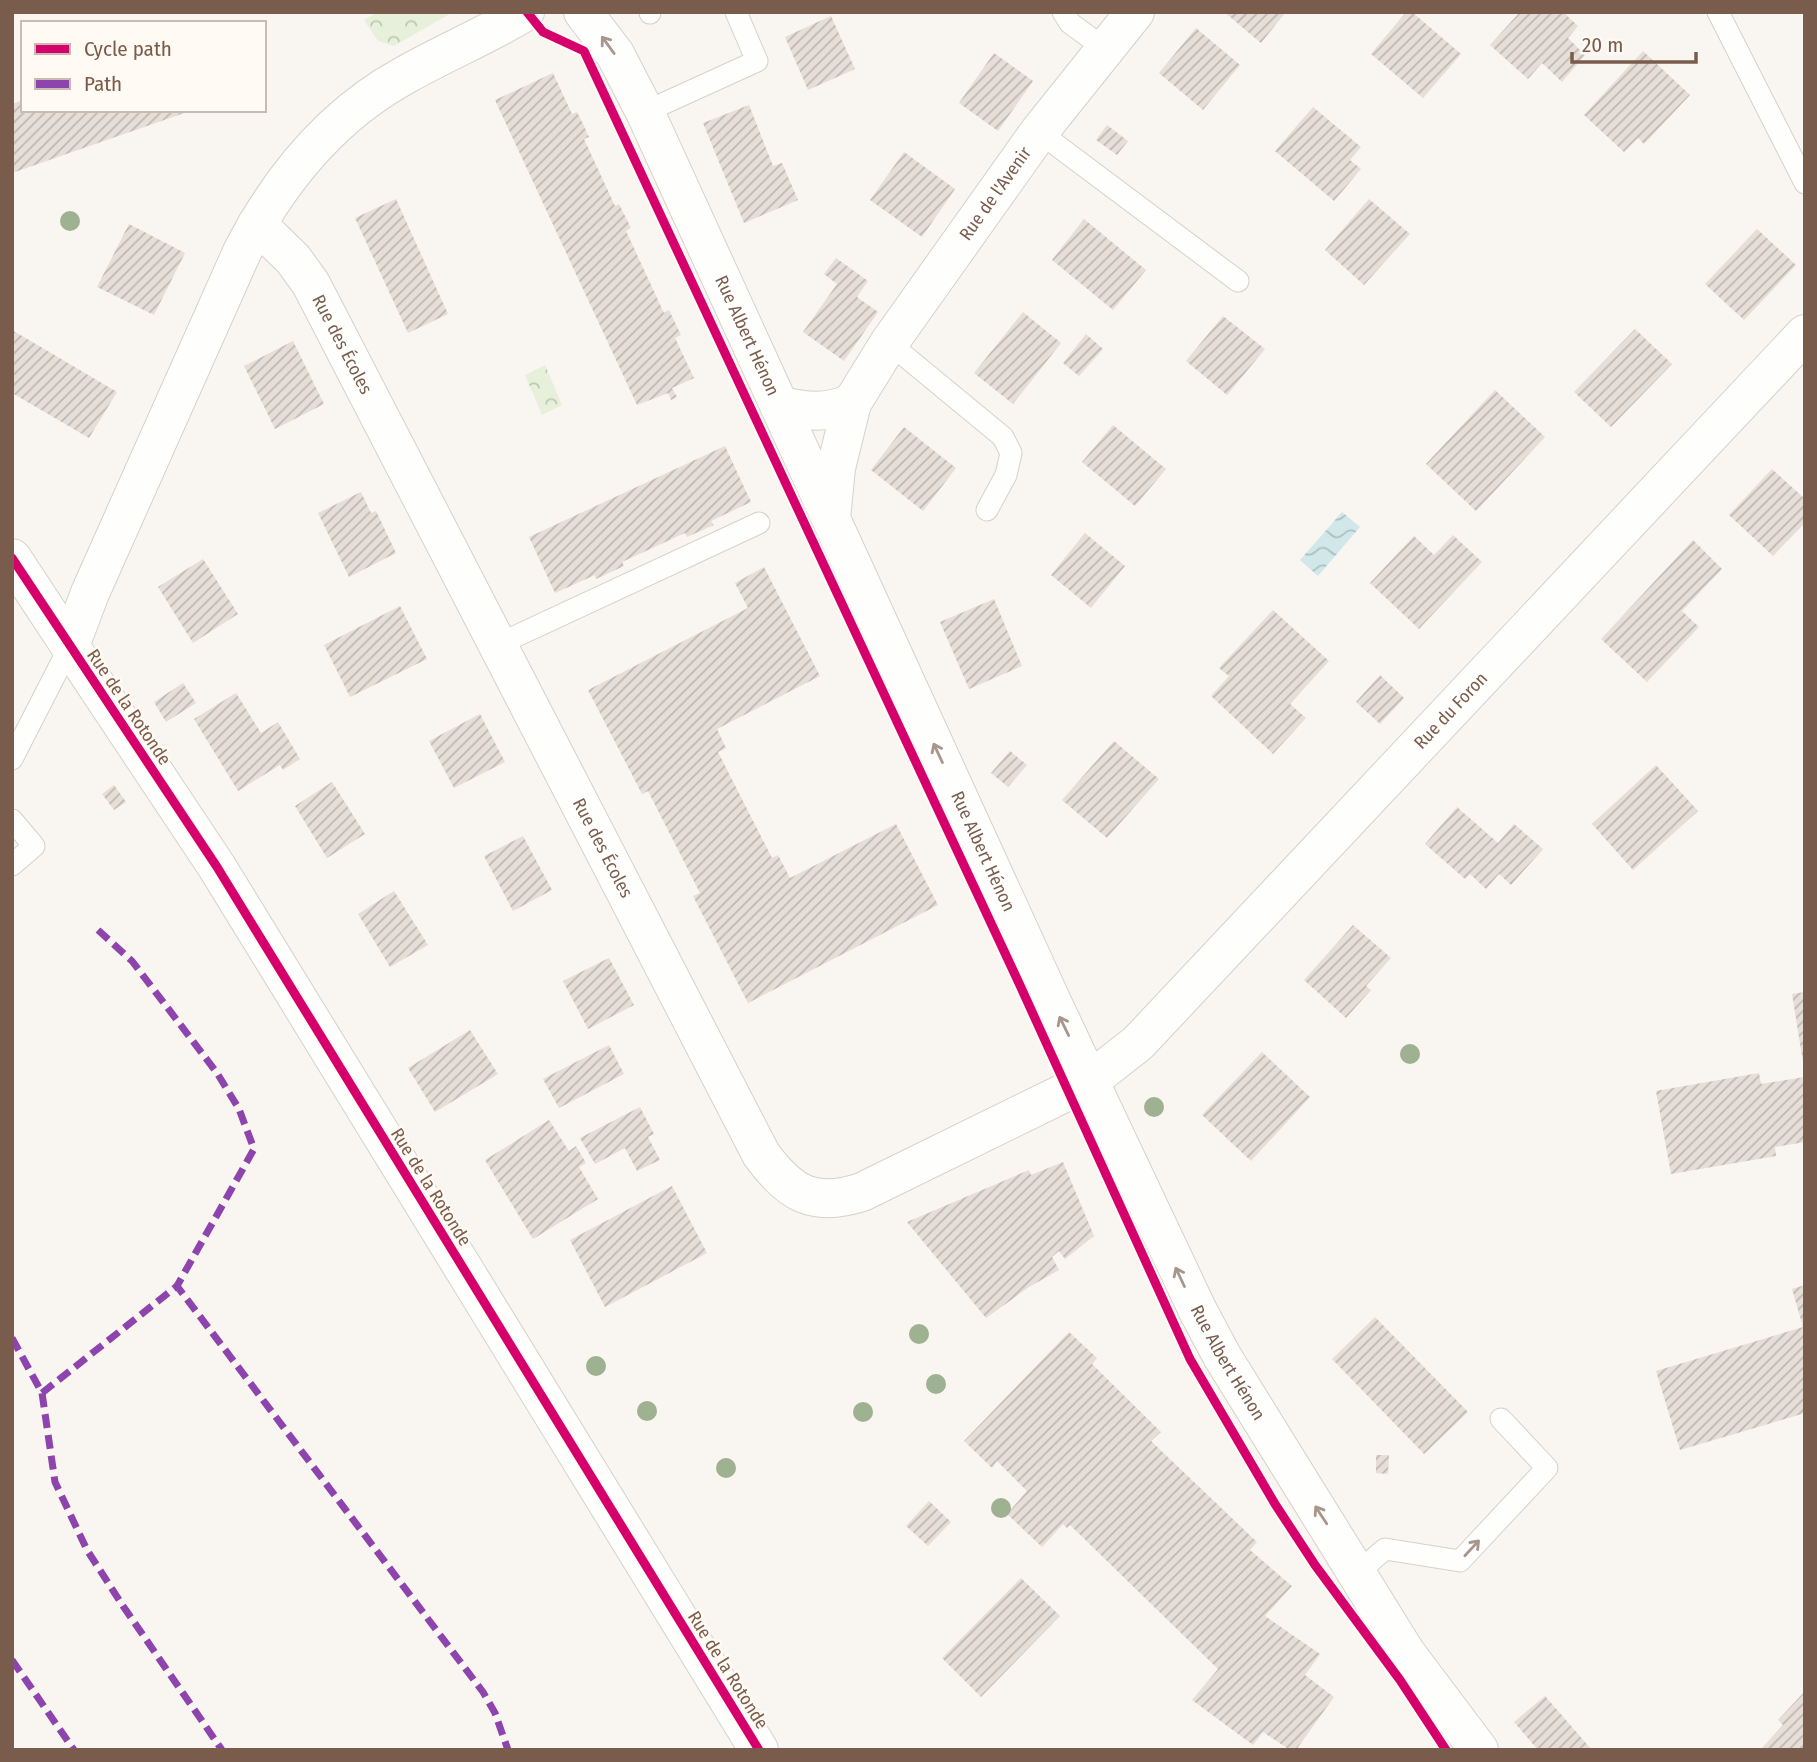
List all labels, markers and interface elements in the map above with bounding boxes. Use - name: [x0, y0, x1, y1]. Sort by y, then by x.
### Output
- legend: [21, 21, 266, 112]
- scale bar: [1572, 21, 1696, 65]
- text: 20 m: [1582, 32, 1623, 58]
- text: Cycle path: [84, 36, 172, 62]
- one-way arrow: [601, 36, 615, 55]
- text: Path: [84, 71, 122, 97]
- street label: Rue de l'Avenir: [955, 142, 1036, 245]
- street label: Rue Albert Hénon: [710, 272, 784, 399]
- street label: Rue des Écoles: [307, 291, 377, 398]
- street label: Rue de la Rotonde: [82, 645, 176, 769]
- street label: Rue du Foron: [1409, 668, 1492, 753]
- one-way arrow: [930, 743, 944, 764]
- street label: Rue Albert Hénon: [946, 788, 1020, 915]
- street label: Rue des Écoles: [568, 795, 638, 902]
- one-way arrow: [1056, 1016, 1070, 1037]
- street label: Rue de la Rotonde: [386, 1124, 476, 1250]
- one-way arrow: [1173, 1267, 1187, 1288]
- street label: Rue Albert Hénon: [1186, 1301, 1270, 1424]
- one-way arrow: [1313, 1505, 1327, 1525]
- one-way arrow: [1463, 1540, 1480, 1557]
- street label: Rue de la Rotonde: [683, 1607, 773, 1733]

